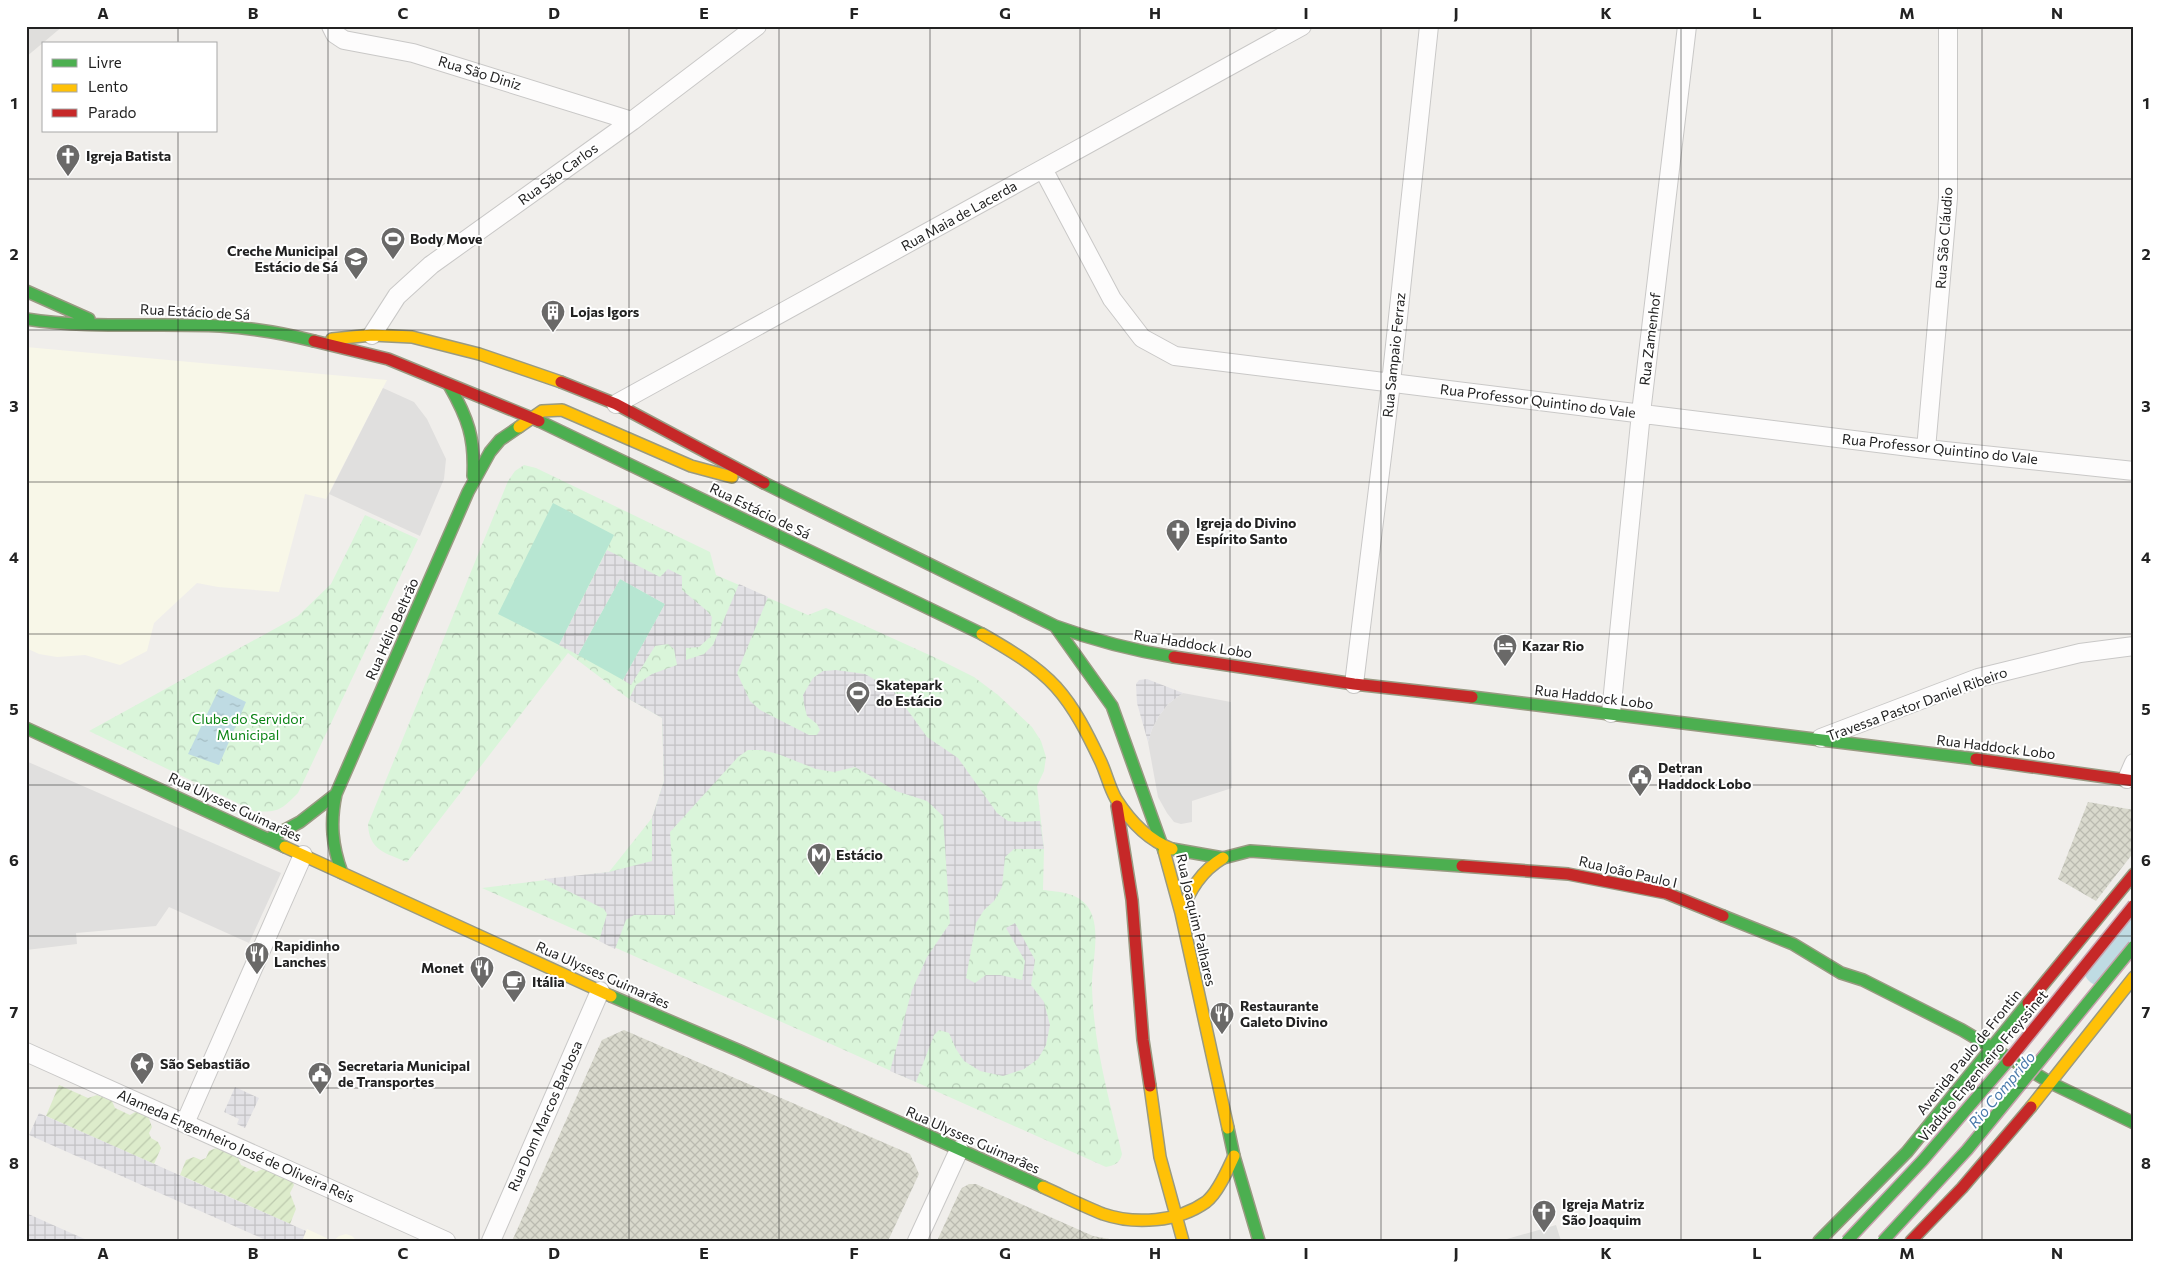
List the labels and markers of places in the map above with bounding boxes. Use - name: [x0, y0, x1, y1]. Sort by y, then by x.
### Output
- church icon: Igreja Batista: [55, 143, 81, 177]
- place label: Igreja Batista: [86, 147, 171, 164]
- sports icon: Body Move: [380, 226, 406, 260]
- place label: Body Move: [410, 230, 482, 247]
- place label: Creche Municipal Estácio de Sá: [227, 242, 338, 275]
- school or university icon: Creche Municipal Estácio de Sá: [343, 246, 369, 280]
- building icon: Lojas Igors: [540, 299, 566, 333]
- place label: Lojas Igors: [570, 303, 640, 320]
- place label: Igreja do Divino Espírito Santo: [1196, 514, 1296, 547]
- church icon: Igreja do Divino Espírito Santo: [1165, 518, 1191, 552]
- hotel icon: Kazar Rio: [1492, 633, 1518, 667]
- place label: Kazar Rio: [1522, 637, 1584, 654]
- place label: Skatepark do Estácio: [876, 676, 943, 709]
- sports icon: Skatepark do Estácio: [845, 680, 871, 714]
- place label: Detran Haddock Lobo: [1658, 759, 1751, 792]
- public building icon: Detran Haddock Lobo: [1627, 763, 1653, 797]
- metro station icon: Estácio: [806, 842, 832, 876]
- place label: Estácio: [836, 846, 883, 863]
- place label: Rapidinho Lanches: [274, 937, 340, 970]
- restaurant icon: Rapidinho Lanches: [244, 941, 270, 975]
- restaurant icon: Monet: [469, 955, 495, 989]
- place label: Monet: [421, 959, 464, 976]
- cafe icon: Itália: [501, 969, 527, 1003]
- place label: Itália: [532, 973, 565, 990]
- place label: Restaurante Galeto Divino: [1240, 997, 1328, 1030]
- restaurant icon: Restaurante Galeto Divino: [1209, 1001, 1235, 1035]
- place icon: São Sebastião: [129, 1051, 155, 1085]
- place label: São Sebastião: [160, 1055, 250, 1072]
- place label: Secretaria Municipal de Transportes: [338, 1057, 470, 1090]
- public building icon: Secretaria Municipal de Transportes: [307, 1061, 333, 1095]
- place label: Igreja Matriz São Joaquim: [1562, 1195, 1645, 1228]
- church icon: Igreja Matriz São Joaquim: [1531, 1199, 1557, 1233]

